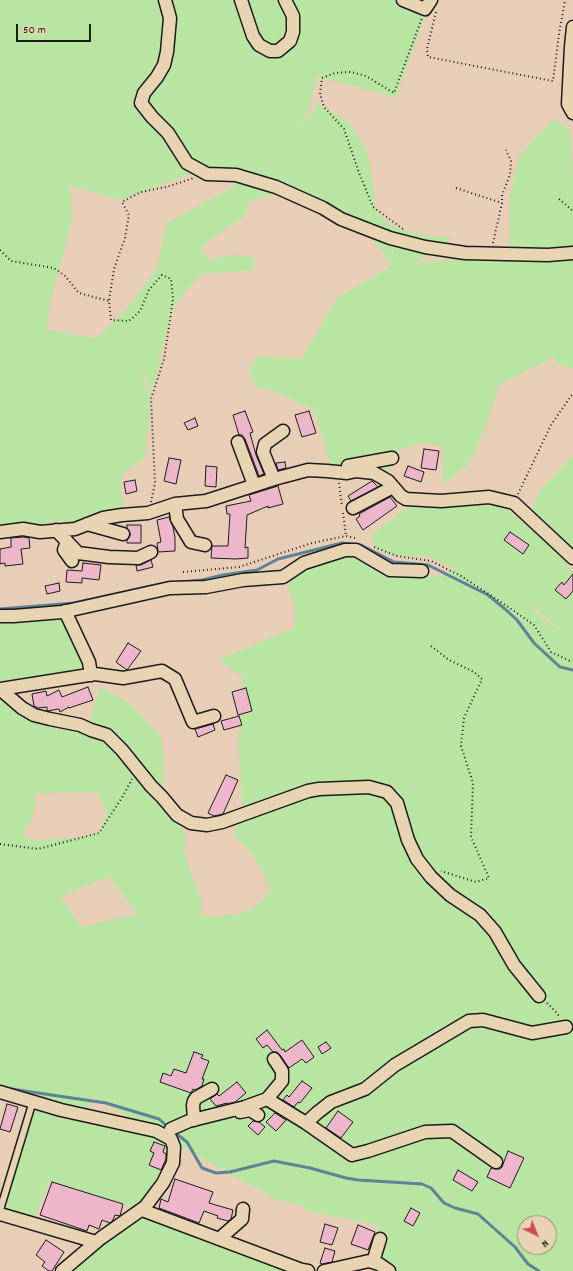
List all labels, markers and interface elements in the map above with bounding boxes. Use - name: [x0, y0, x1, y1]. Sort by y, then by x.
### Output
- scale bar: [18, 16, 93, 42]
- text: 50 m: [23, 22, 46, 39]
- north arrow: [517, 1215, 557, 1255]
- text: N: [537, 1235, 552, 1251]

